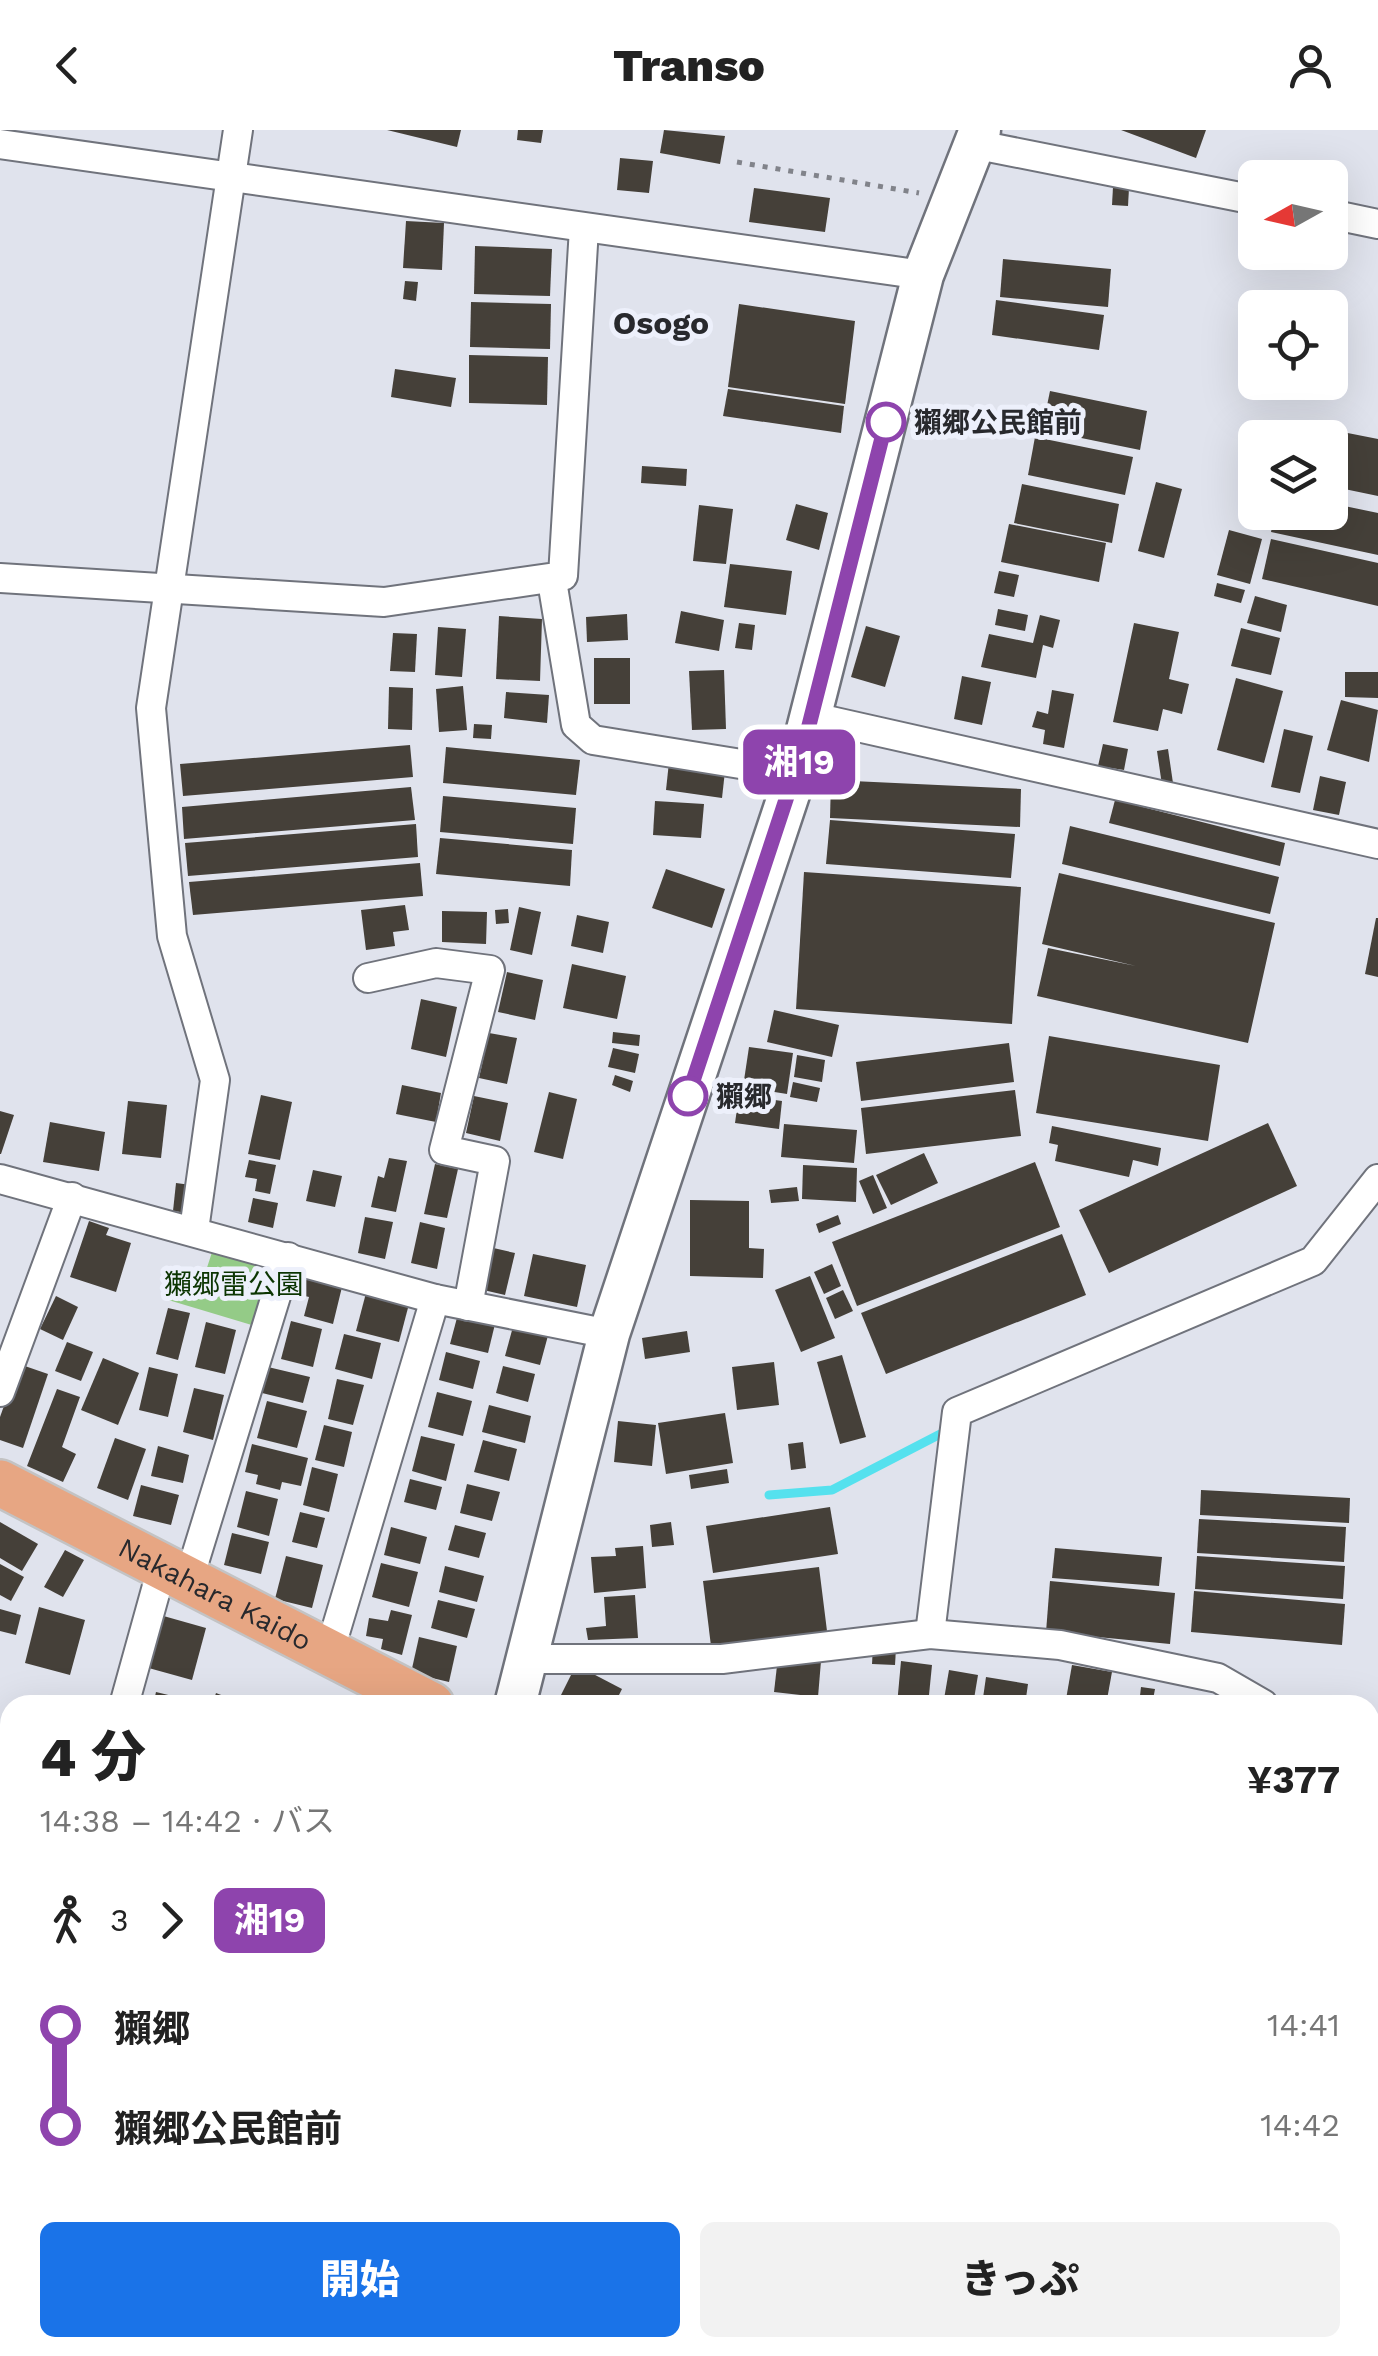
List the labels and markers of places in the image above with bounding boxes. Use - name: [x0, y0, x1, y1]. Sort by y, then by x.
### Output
- marker: 獺郷公民館前: [867, 403, 905, 441]
- place label: 獺郷公民館前: [914, 406, 1082, 439]
- marker: 獺郷: [669, 1077, 707, 1115]
- place label: 獺郷: [716, 1080, 772, 1113]

